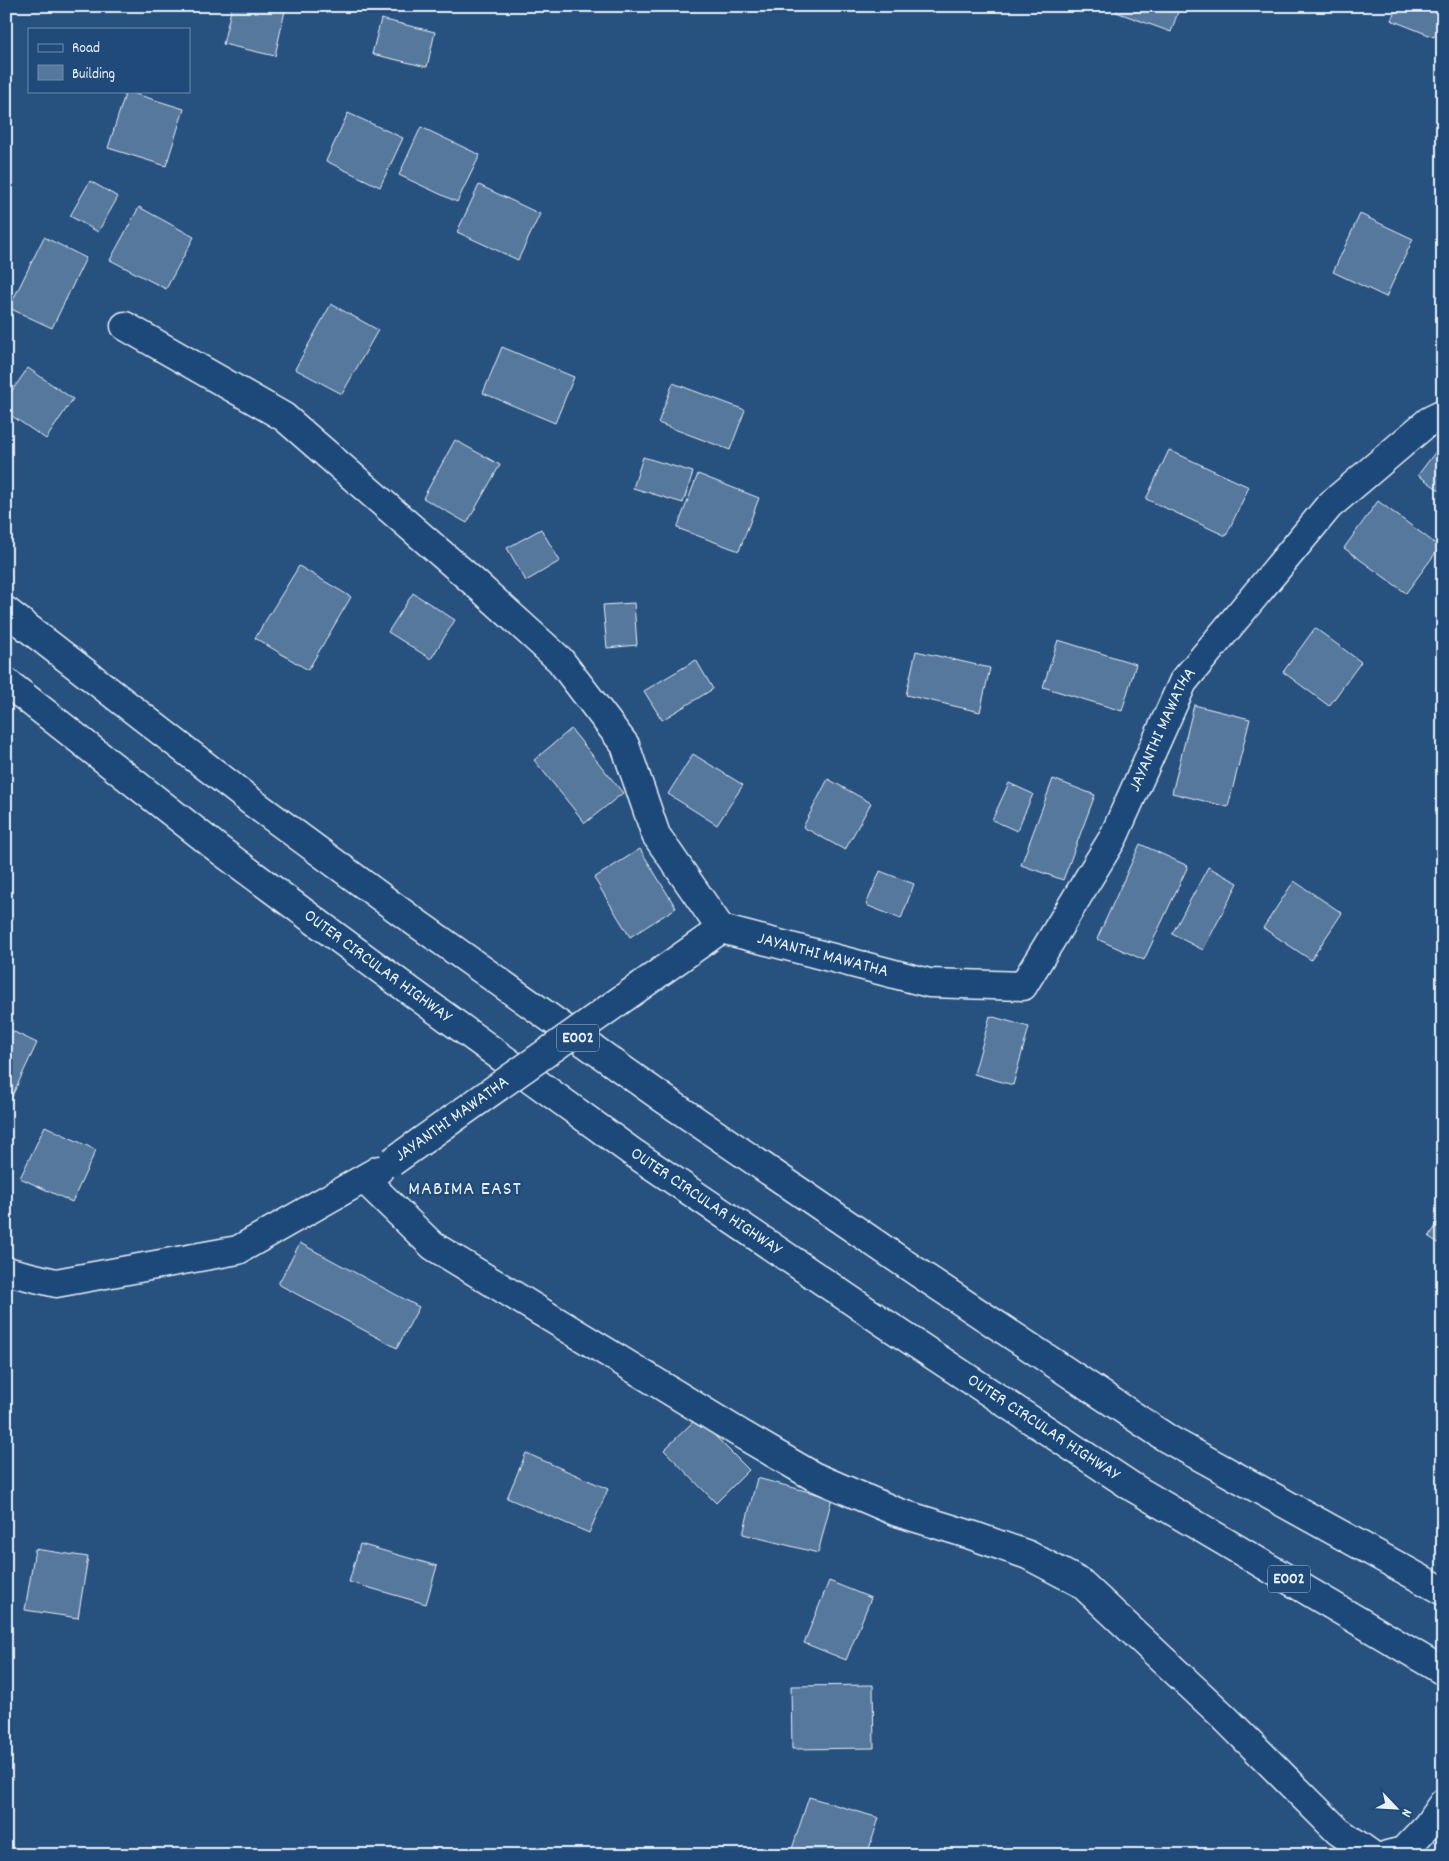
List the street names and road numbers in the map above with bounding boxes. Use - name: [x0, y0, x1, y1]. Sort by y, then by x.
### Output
- street label: JAYANTHI MAWATHA: [1123, 662, 1203, 796]
- street label: OUTER CIRCULAR HIGHWAY: [298, 904, 458, 1030]
- street label: JAYANTHI MAWATHA: [754, 926, 891, 984]
- road number: E002: [557, 1024, 599, 1052]
- street label: JAYANTHI MAWATHA: [390, 1070, 515, 1168]
- street label: OUTER CIRCULAR HIGHWAY: [625, 1142, 788, 1263]
- street label: OUTER CIRCULAR HIGHWAY: [962, 1368, 1125, 1488]
- road number: E002: [1268, 1566, 1310, 1592]

